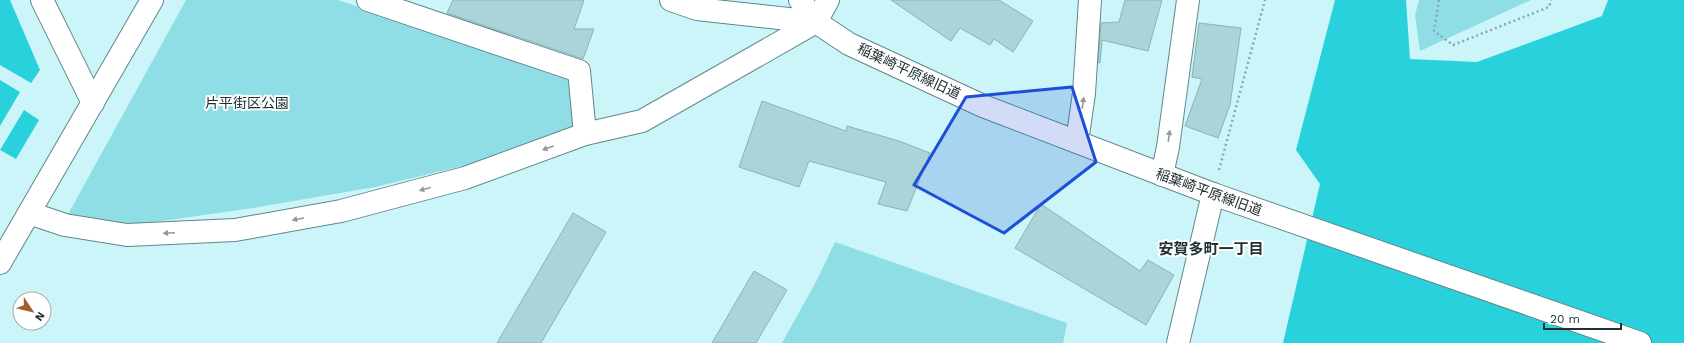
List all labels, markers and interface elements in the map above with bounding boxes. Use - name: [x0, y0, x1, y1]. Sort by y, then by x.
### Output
- street label: 稲葉崎平原線旧道: [855, 40, 963, 102]
- park label: 片平街区公園: [205, 95, 289, 111]
- one-way arrow: [1080, 97, 1086, 109]
- one-way arrow: [1166, 130, 1172, 143]
- one-way arrow: [542, 145, 554, 151]
- street label: 稲葉崎平原線旧道: [1154, 165, 1264, 219]
- one-way arrow: [419, 186, 431, 192]
- one-way arrow: [292, 216, 304, 222]
- one-way arrow: [163, 230, 175, 237]
- district label: 安賀多町一丁目: [1158, 240, 1264, 258]
- north arrow: [12, 291, 52, 331]
- scale bar: [1544, 305, 1621, 331]
- text: N: [32, 309, 47, 324]
- text: 20 m: [1550, 312, 1580, 326]

